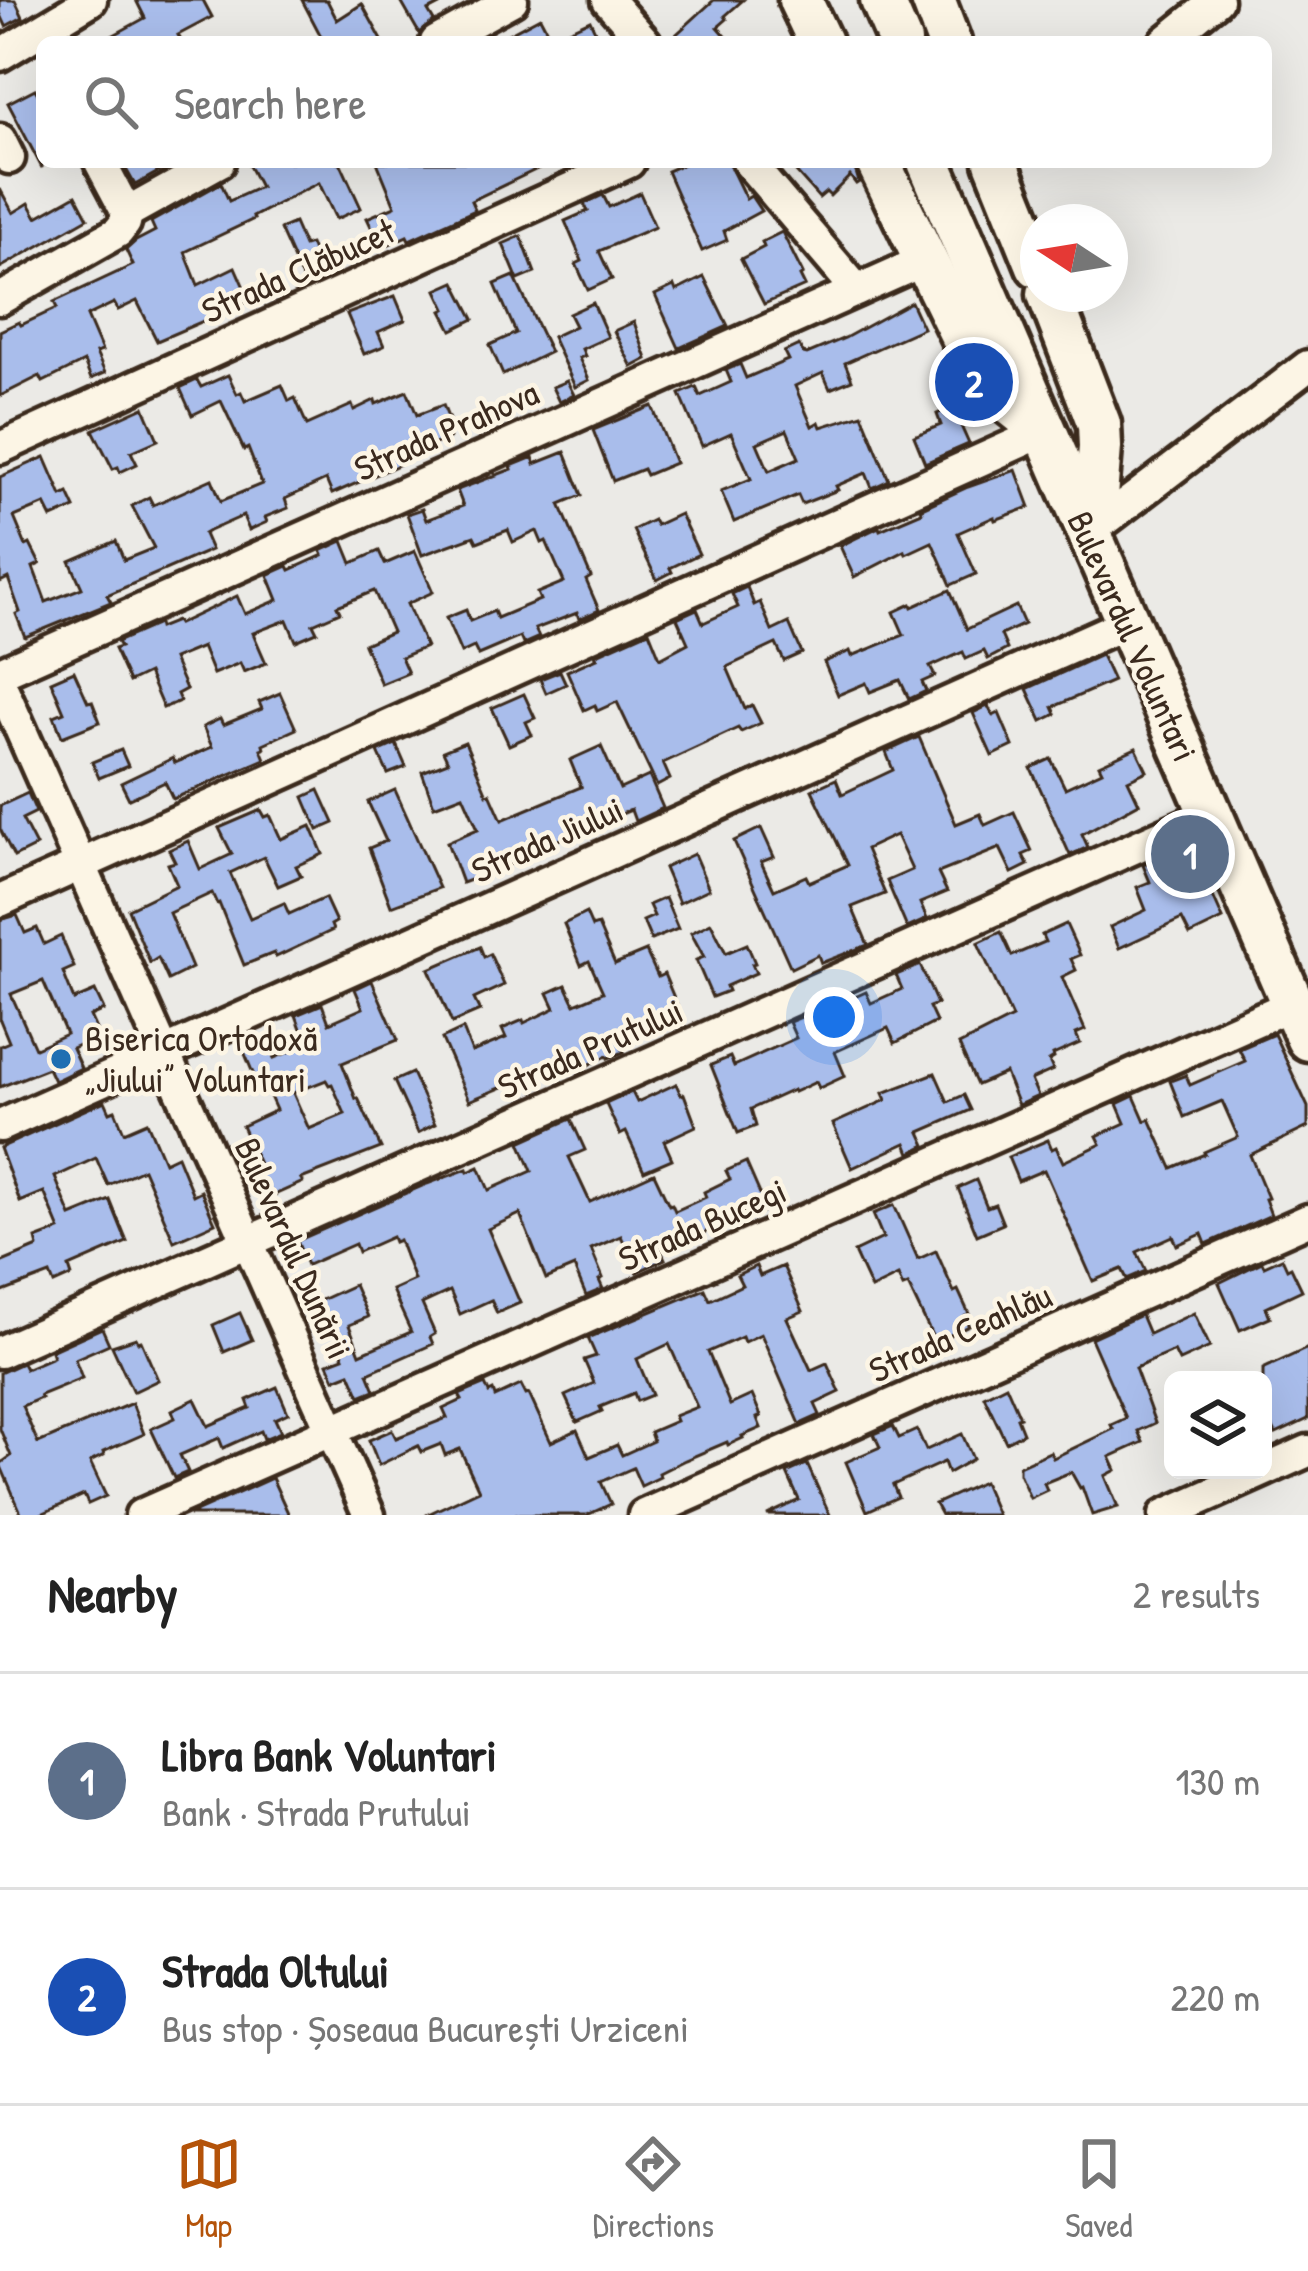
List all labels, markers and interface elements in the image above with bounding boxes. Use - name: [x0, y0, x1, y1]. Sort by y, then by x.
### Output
- search box: [36, 36, 1272, 168]
- icon: search: [78, 69, 144, 135]
- text: Search here: [174, 72, 366, 133]
- north arrow: [1020, 204, 1128, 312]
- street label: Strada Clăbucet: [193, 205, 403, 334]
- pin: 2: [935, 337, 1013, 427]
- street label: Strada Prahova: [346, 367, 546, 492]
- street label: Bulevardul Voluntari: [1056, 503, 1210, 768]
- street label: Strada Jiului: [463, 783, 630, 894]
- pin: 1: [1151, 809, 1229, 899]
- street label: Strada Prutului: [490, 985, 690, 1110]
- your location: [804, 987, 864, 1047]
- place label: Biserica Ortodoxă „Jiului” Voluntari: [85, 1013, 317, 1103]
- marker: Biserica Ortodoxă „Jiului” Voluntari: [48, 1046, 74, 1072]
- street label: Bulevardul Dunării: [224, 1130, 365, 1366]
- street label: Strada Bucegi: [610, 1165, 793, 1282]
- street label: Strada Ceahlău: [861, 1270, 1059, 1394]
- map controls: [1164, 1371, 1272, 1479]
- button: layers: [1164, 1371, 1272, 1479]
- text: Nearby: [48, 1559, 178, 1628]
- text: 2 results: [1133, 1567, 1260, 1620]
- text: Libra Bank Voluntari: [162, 1724, 497, 1785]
- text: 1: [80, 1754, 94, 1807]
- text: 130 m: [1175, 1754, 1260, 1807]
- text: Bank · Strada Prutului: [162, 1785, 471, 1838]
- text: Strada Oltului: [162, 1940, 389, 2001]
- text: 2: [78, 1970, 96, 2023]
- text: 220 m: [1171, 1970, 1260, 2023]
- text: Bus stop · Șoseaua București Urziceni: [162, 2001, 689, 2054]
- tab: Map: [176, 2131, 242, 2247]
- tab: Directions: [593, 2131, 714, 2247]
- tab: Saved: [1065, 2131, 1132, 2247]

